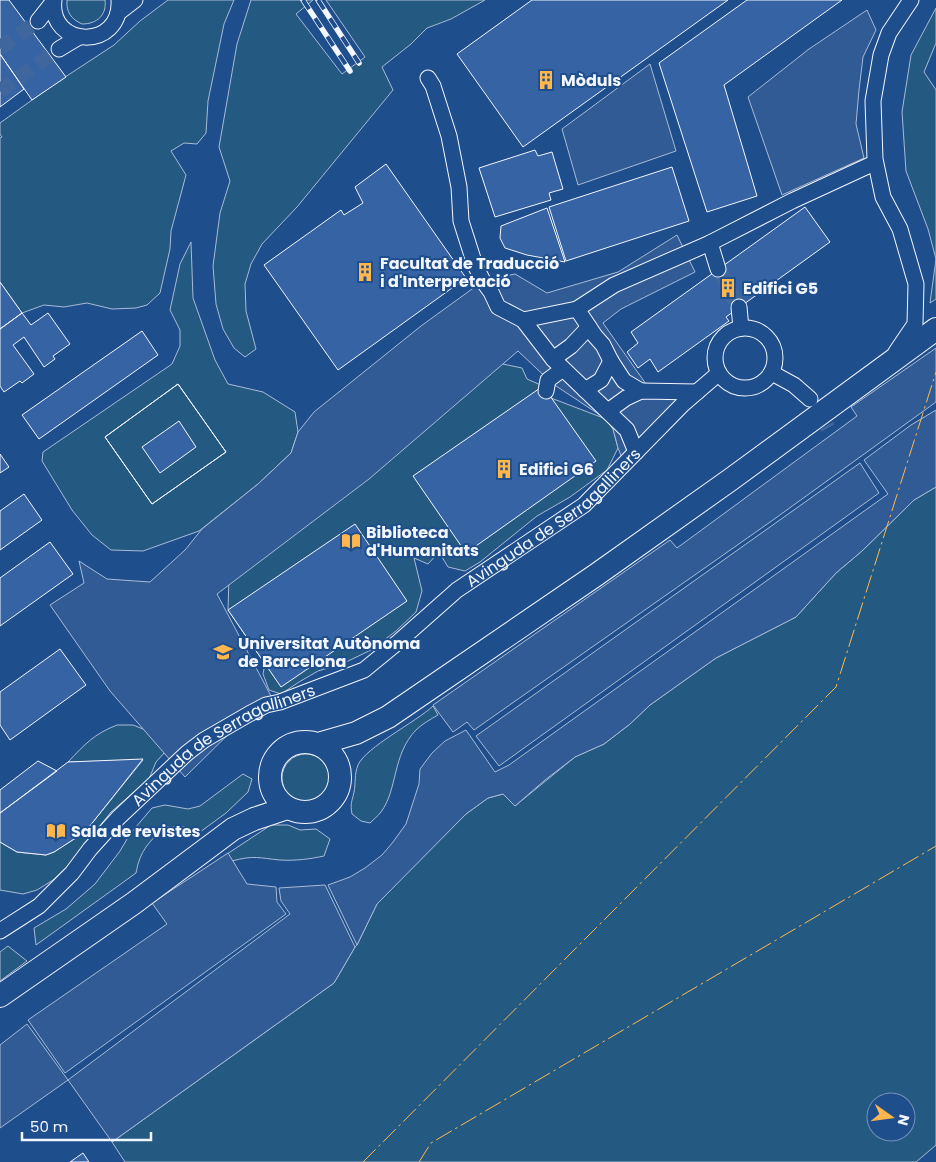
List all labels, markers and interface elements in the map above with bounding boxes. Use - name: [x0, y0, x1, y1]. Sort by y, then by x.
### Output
- building icon: Mòduls: [535, 69, 557, 91]
- place label: Mòduls: [561, 69, 621, 92]
- place label: Facultat de Traducció i d'Interpretació: [380, 252, 559, 293]
- building icon: Facultat de Traducció i d'Interpretació: [354, 261, 376, 283]
- building icon: Edifici G5: [717, 277, 739, 299]
- place label: Edifici G5: [743, 277, 818, 300]
- street label: Avinguda de Serragalliners: [462, 443, 646, 593]
- building icon: Edifici G6: [493, 458, 515, 480]
- place label: Edifici G6: [519, 458, 594, 481]
- place label: Biblioteca d'Humanitats: [366, 521, 479, 562]
- library icon: Biblioteca d'Humanitats: [340, 530, 362, 552]
- place label: Universitat Autònoma de Barcelona: [238, 632, 420, 673]
- school or university icon: Universitat Autònoma de Barcelona: [212, 641, 234, 663]
- street label: Avinguda de Serragalliners: [127, 679, 318, 812]
- library icon: Sala de revistes: [45, 820, 67, 842]
- place label: Sala de revistes: [71, 820, 201, 843]
- north arrow: [866, 1092, 916, 1142]
- scale bar: [22, 1110, 151, 1142]
- text: N: [893, 1113, 915, 1128]
- text: 50 m: [30, 1116, 68, 1137]

